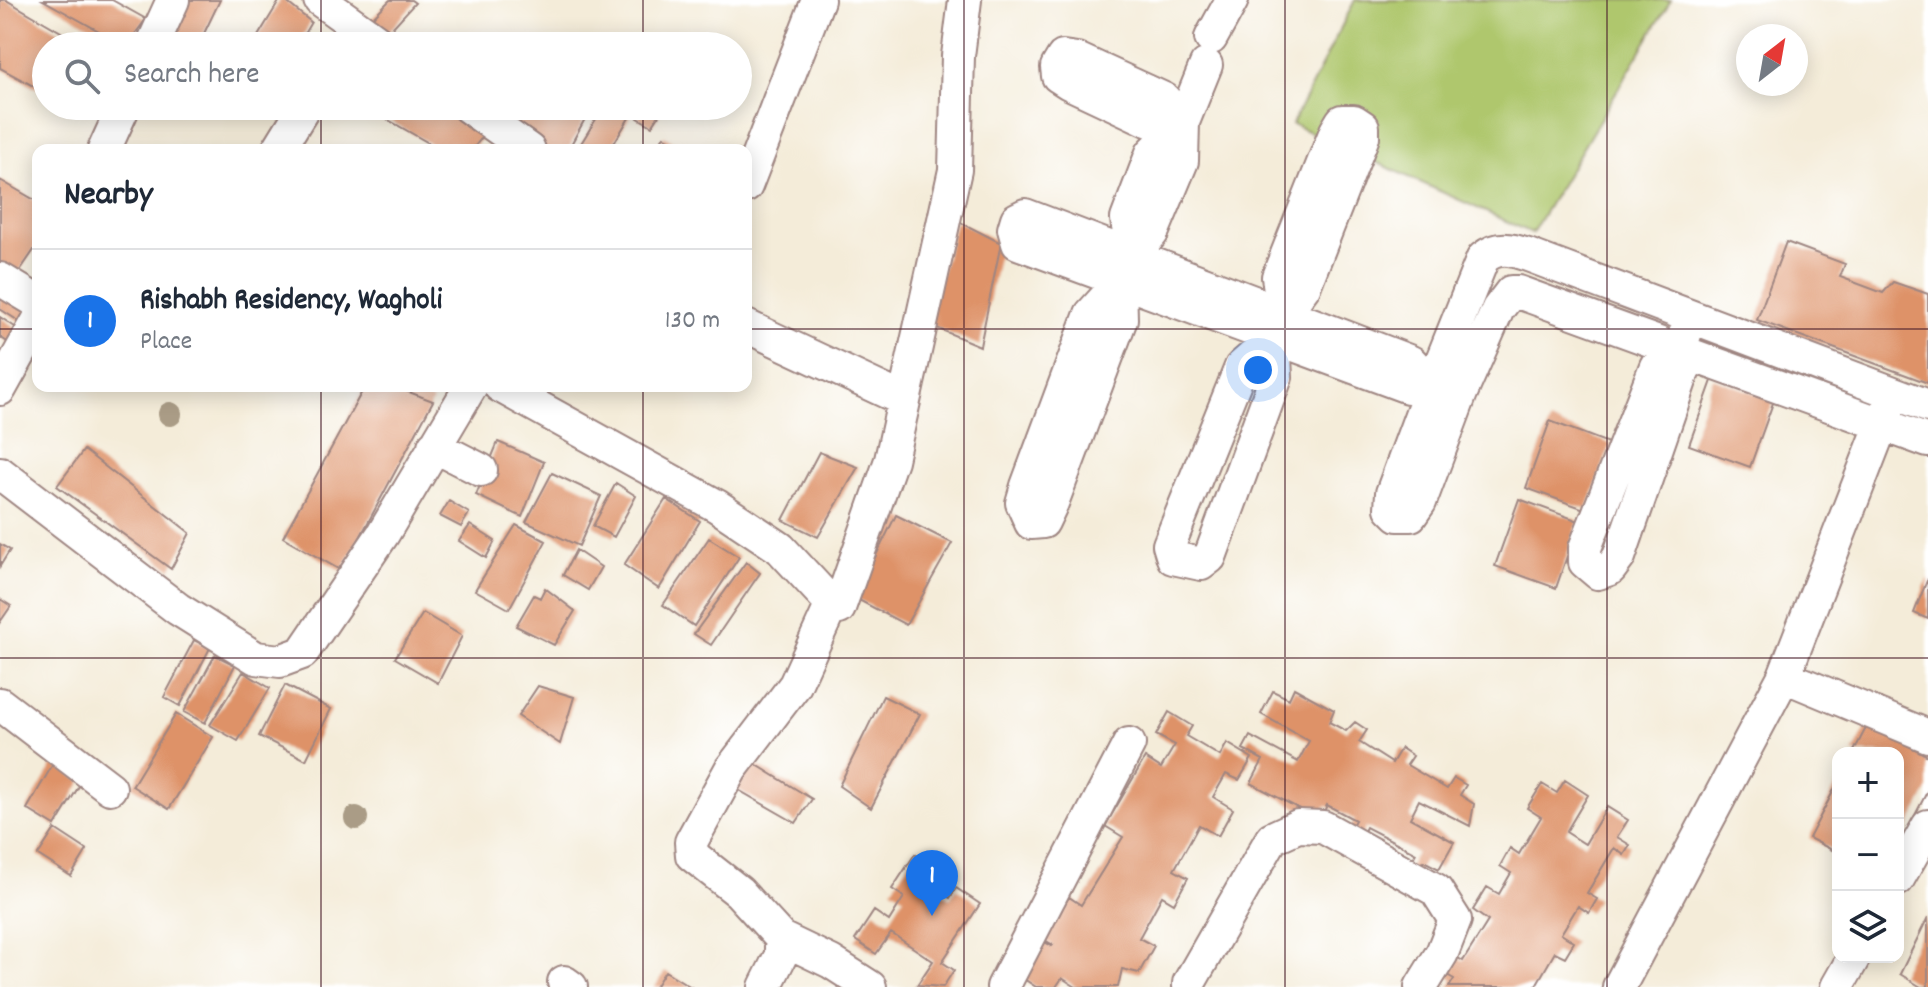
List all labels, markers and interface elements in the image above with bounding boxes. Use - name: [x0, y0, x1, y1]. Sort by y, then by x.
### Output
- north arrow: [1736, 24, 1808, 96]
- search box: [32, 32, 752, 120]
- icon: search: [60, 54, 104, 98]
- text: Search here: [124, 55, 260, 98]
- text: Nearby: [64, 172, 153, 221]
- text: Rishabh Residency, Wagholi: [140, 281, 442, 324]
- text: 1: [87, 303, 93, 340]
- text: 130 m: [665, 303, 720, 340]
- text: Place: [140, 324, 192, 361]
- your location: [1238, 350, 1278, 390]
- map controls: [1832, 747, 1904, 963]
- button: +: [1832, 747, 1904, 819]
- button: −: [1832, 819, 1904, 891]
- pin: 1: [906, 850, 958, 916]
- button: layers: [1832, 891, 1904, 963]

